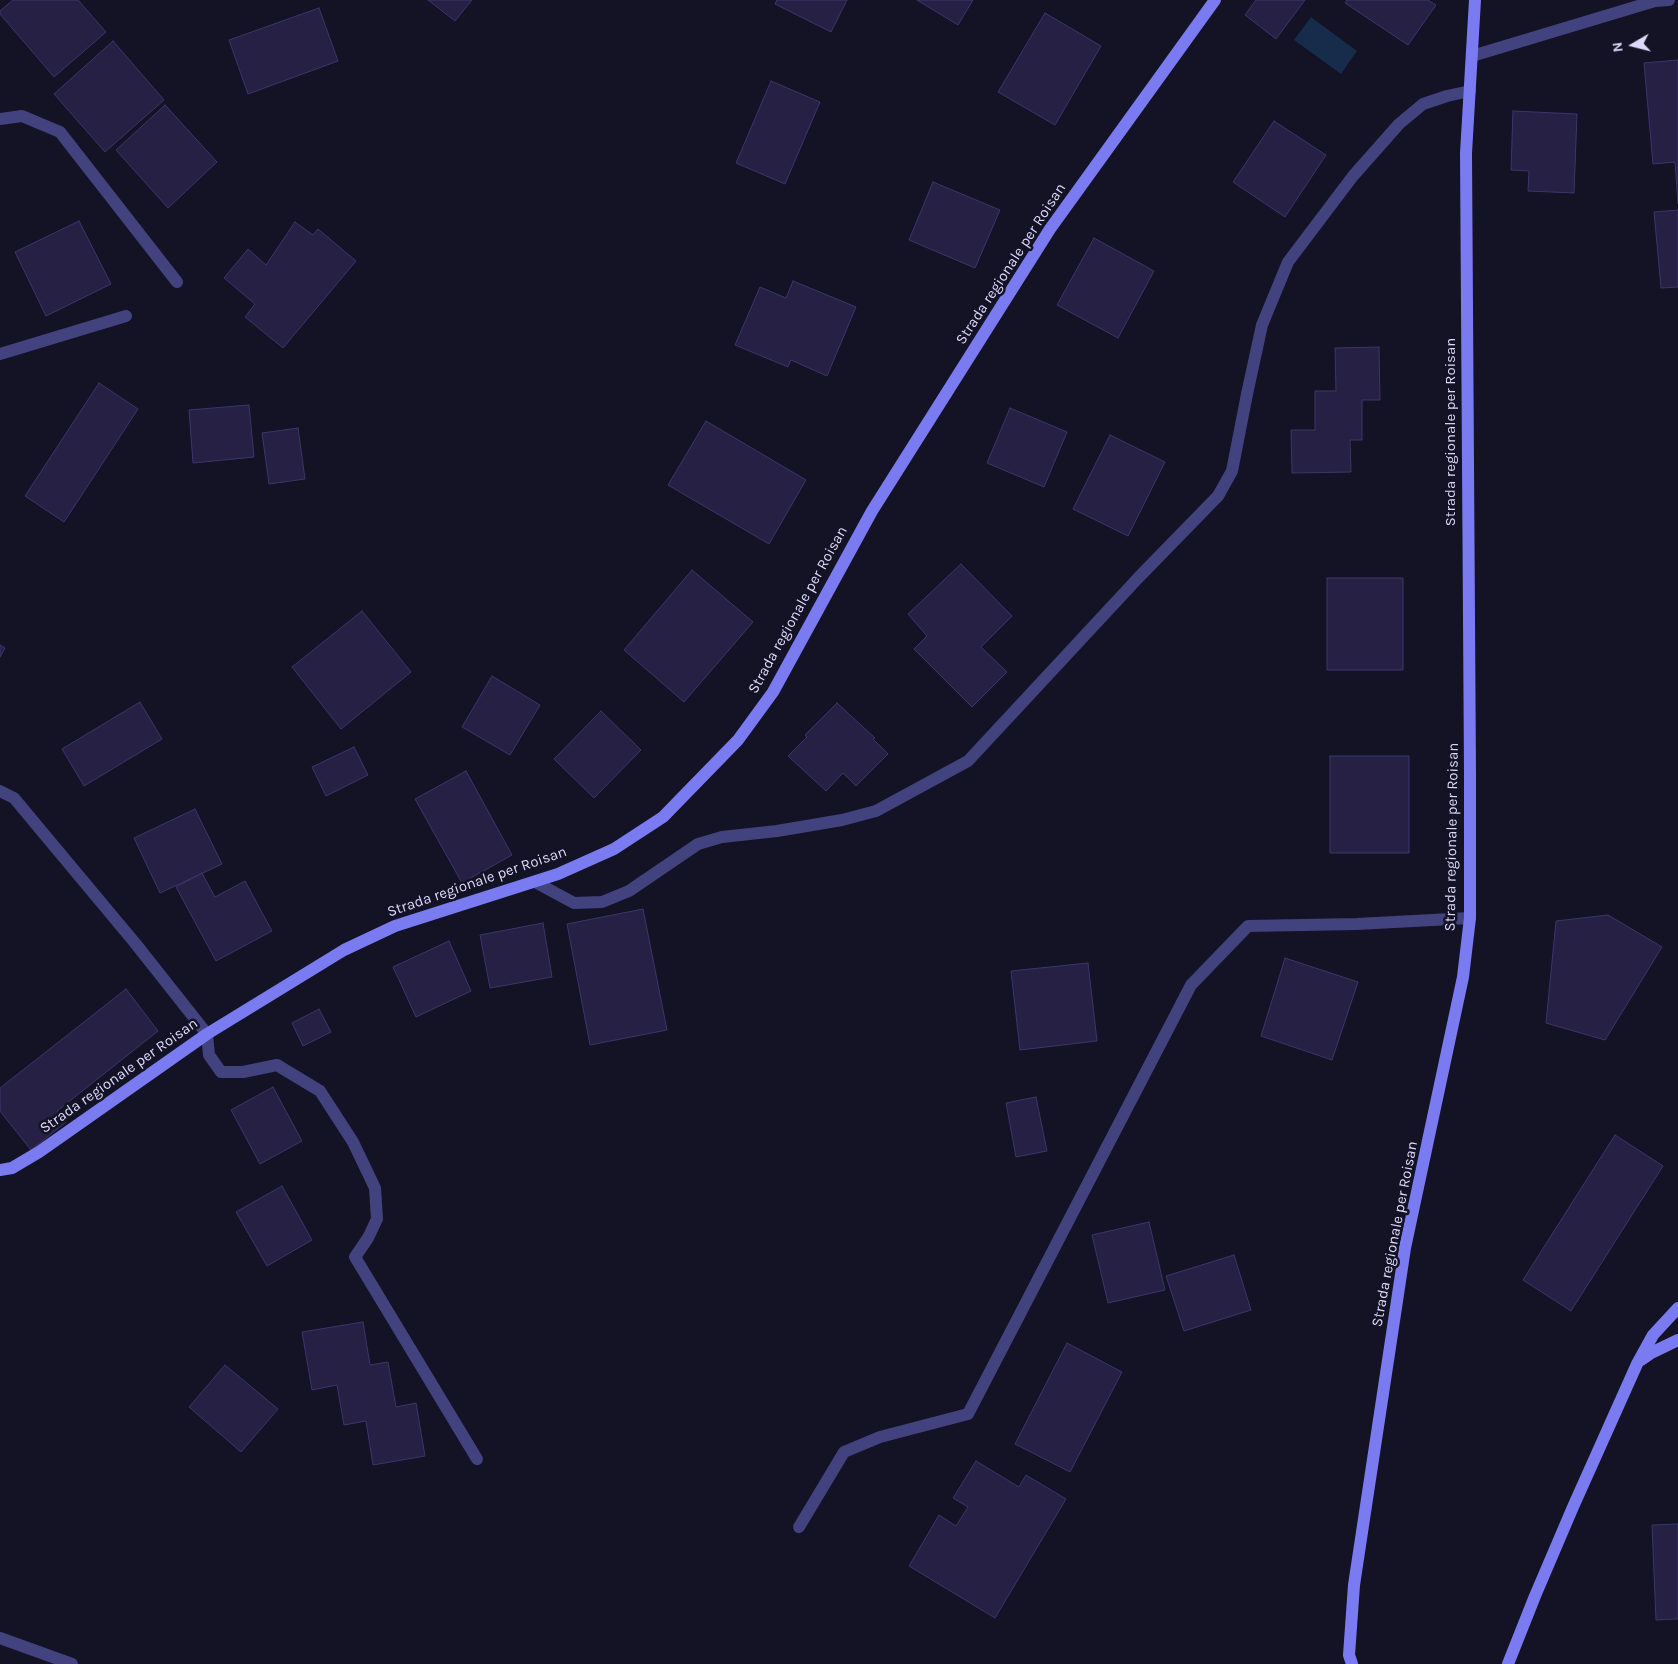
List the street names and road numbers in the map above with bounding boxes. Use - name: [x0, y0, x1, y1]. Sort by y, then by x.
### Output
- street label: Strada regionale per Roisan: [952, 180, 1070, 348]
- street label: Strada regionale per Roisan: [1442, 338, 1460, 526]
- street label: Strada regionale per Roisan: [744, 523, 852, 697]
- street label: Strada regionale per Roisan: [1441, 743, 1463, 931]
- street label: Strada regionale per Roisan: [385, 843, 569, 921]
- street label: Strada regionale per Roisan: [37, 1015, 201, 1137]
- street label: Strada regionale per Roisan: [1368, 1140, 1422, 1328]

